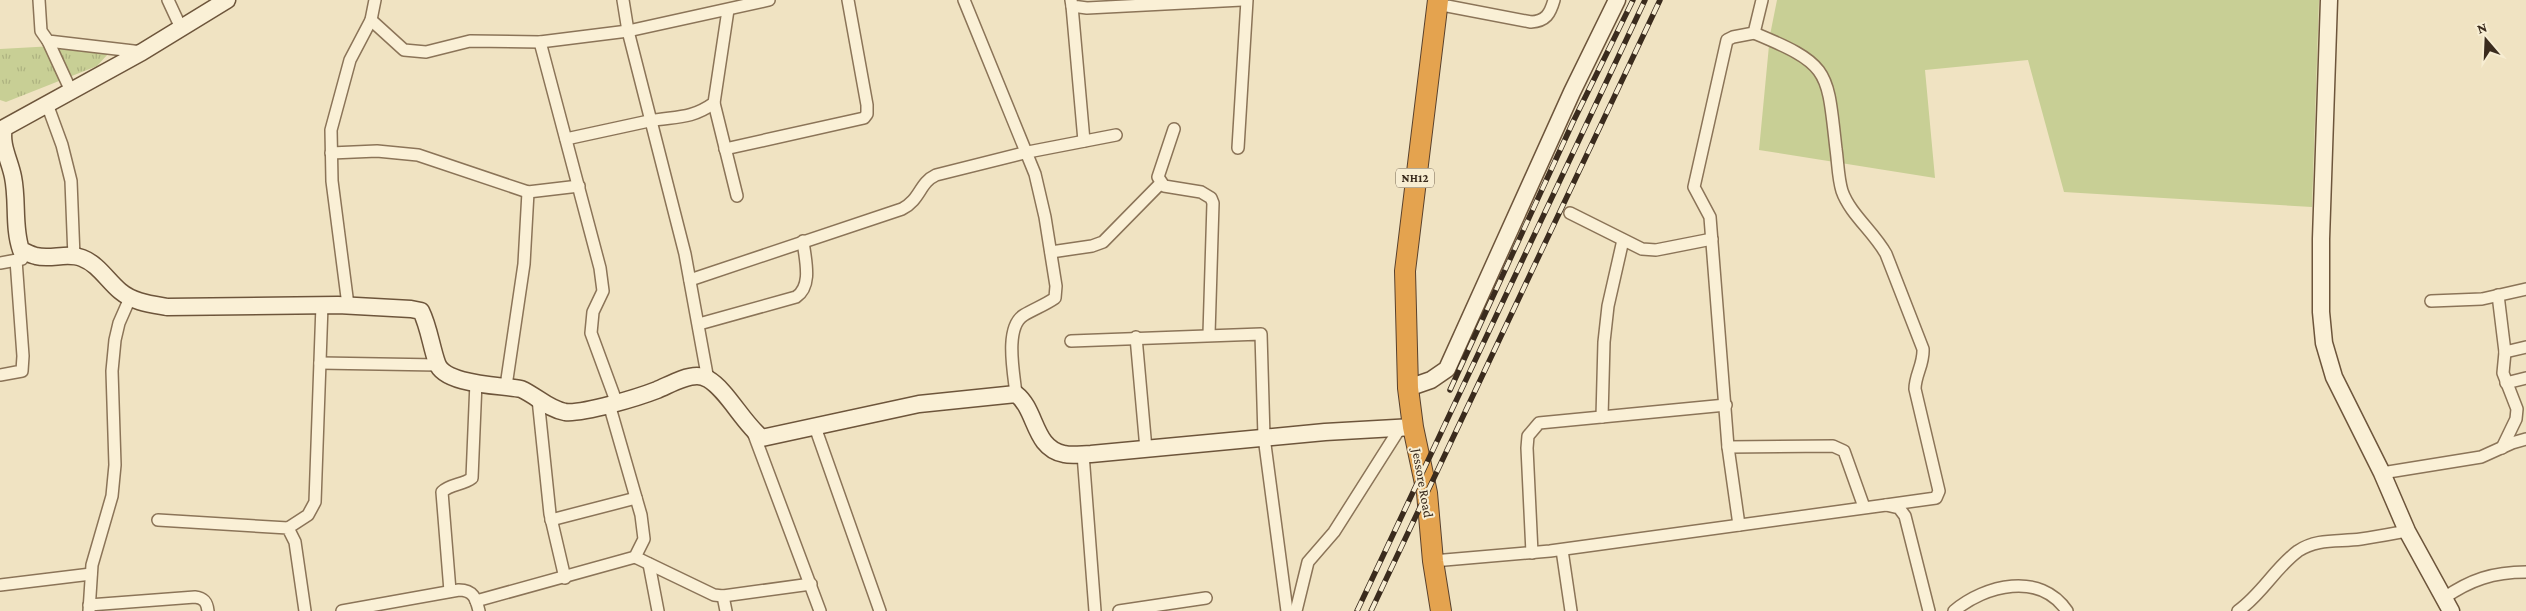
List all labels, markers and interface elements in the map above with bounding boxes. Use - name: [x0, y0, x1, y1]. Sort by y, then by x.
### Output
- north arrow: [2461, 15, 2511, 65]
- text: N: [2475, 18, 2489, 37]
- road number: NH12: [1396, 168, 1434, 188]
- street label: Jessore Road: [1409, 445, 1437, 520]

